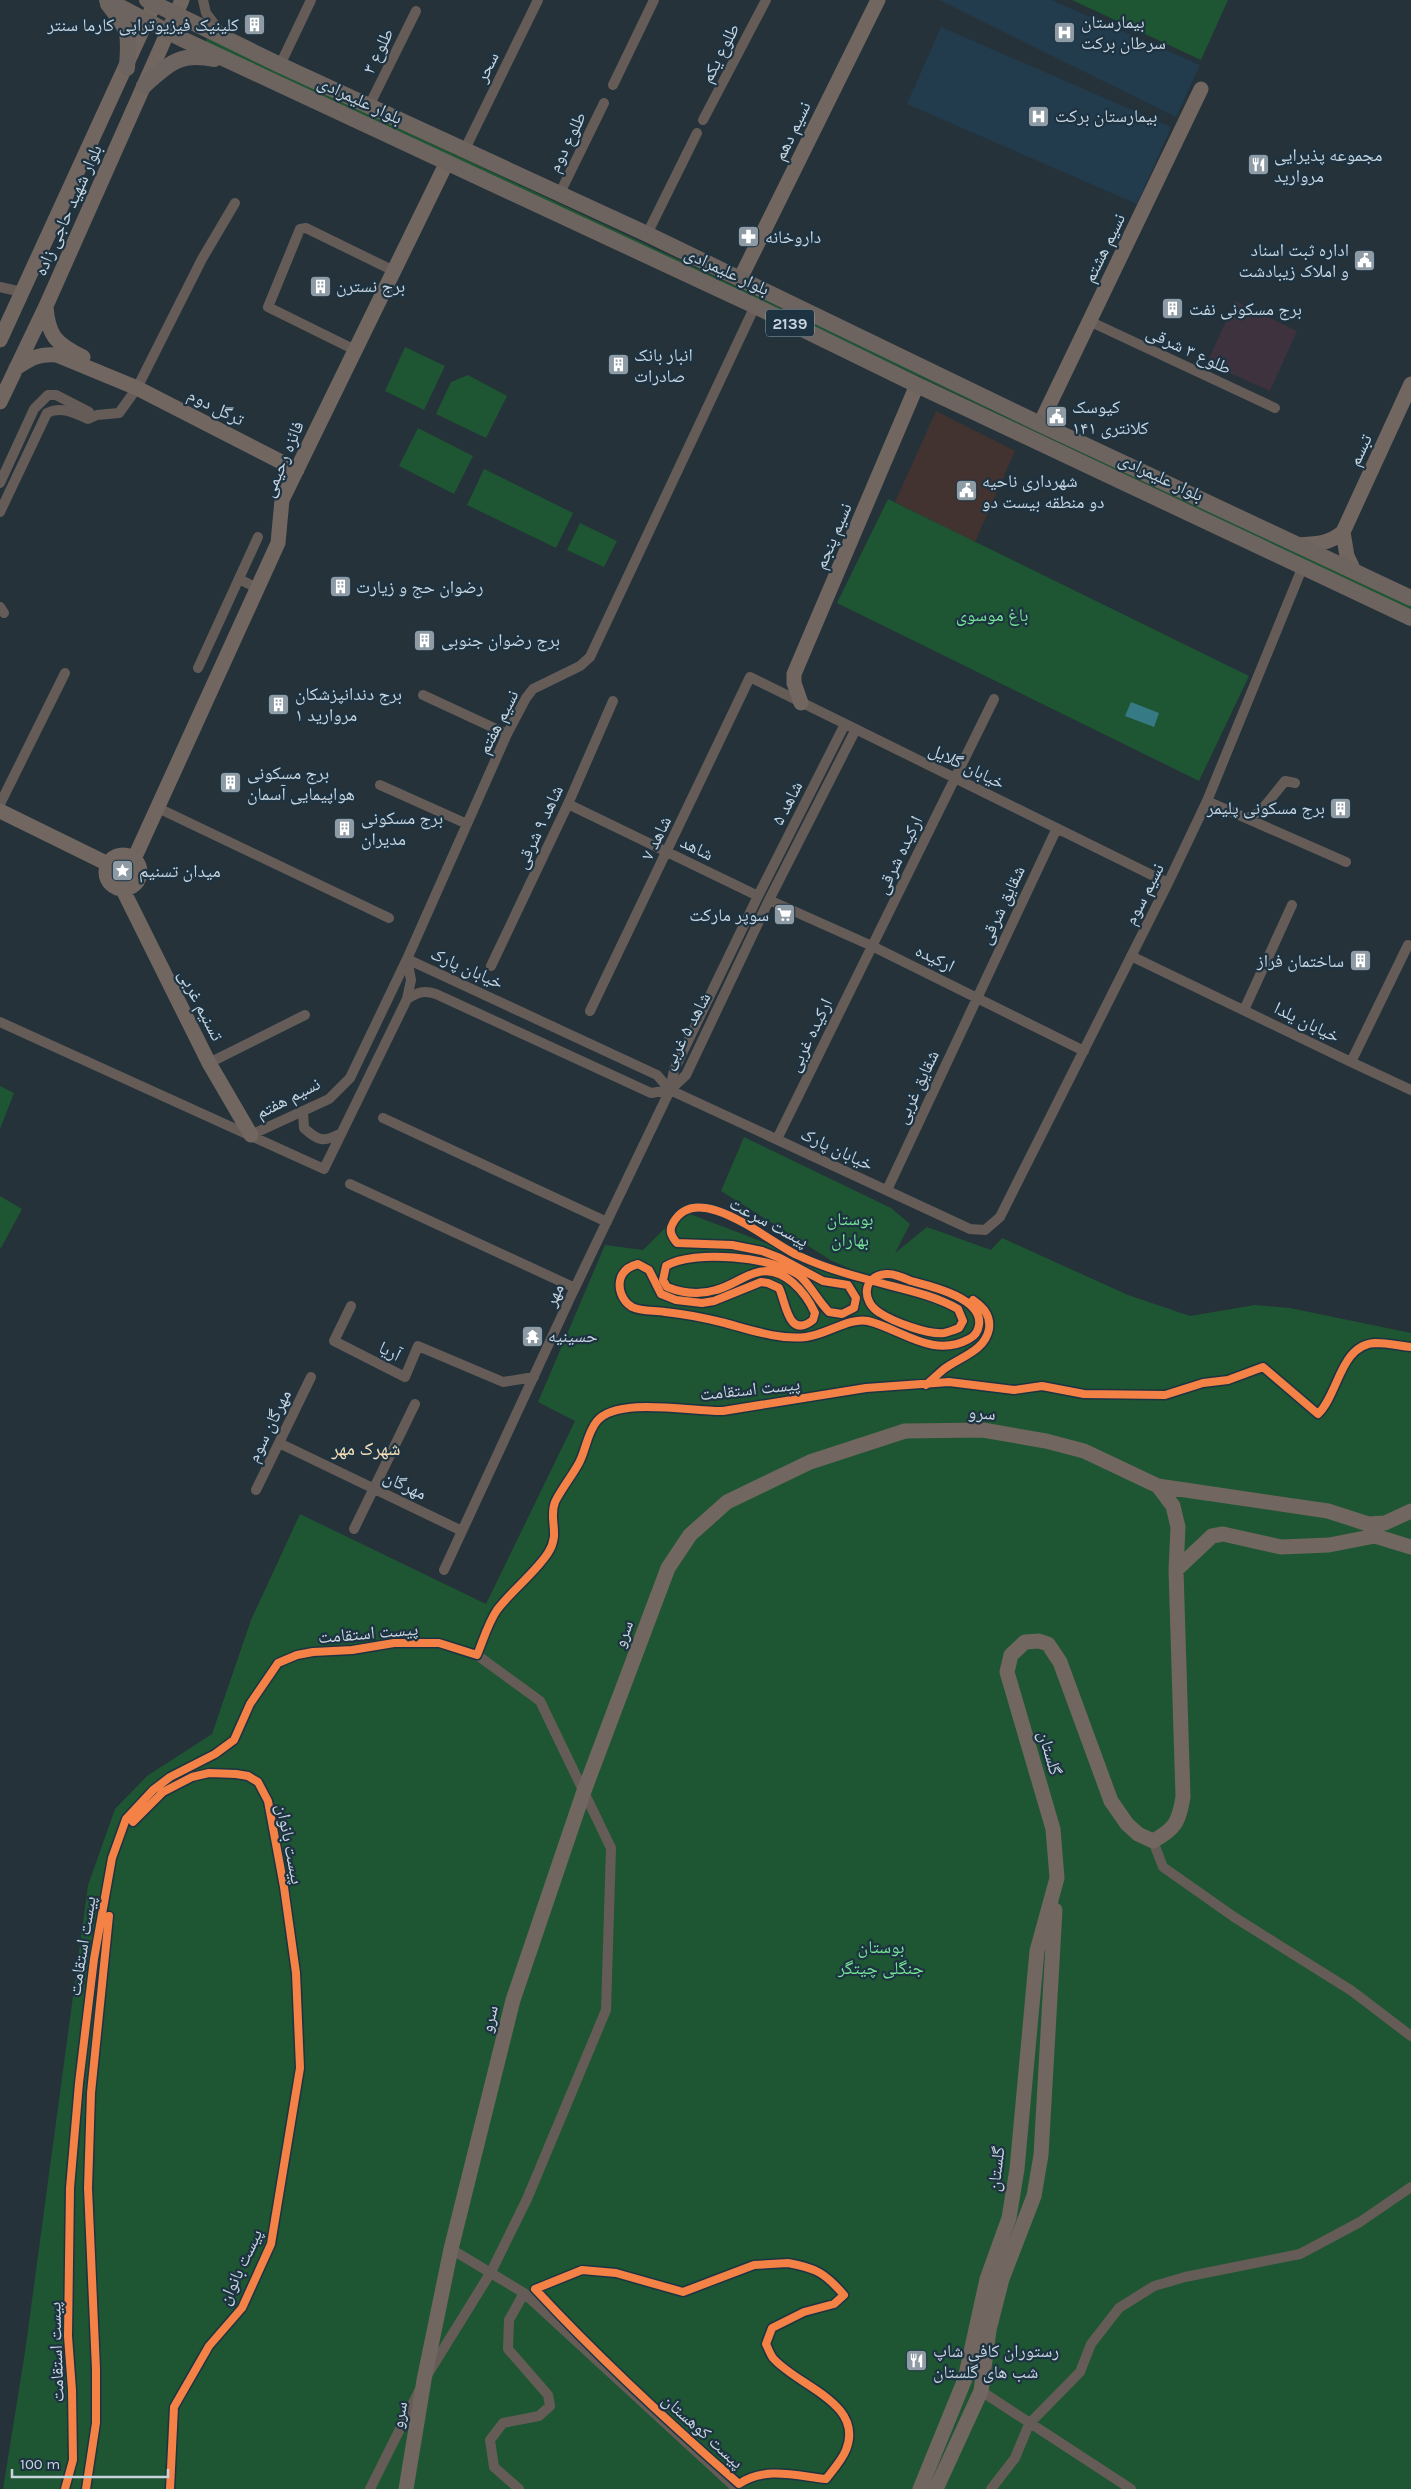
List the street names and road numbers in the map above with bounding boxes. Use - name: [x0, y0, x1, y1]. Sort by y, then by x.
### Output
- street label: طلوع یکم: [696, 20, 745, 87]
- street label: طلوع ۳: [358, 25, 398, 77]
- street label: سحر: [470, 48, 504, 87]
- street label: بلوار علیمرادی: [314, 71, 406, 129]
- street label: نسیم دهم: [768, 98, 817, 165]
- street label: طلوع دوم: [543, 108, 592, 176]
- street label: بلوار شهید حاجی زاده: [29, 141, 107, 279]
- street label: نسیم هشتم: [1078, 210, 1131, 287]
- street label: بلوار علیمرادی: [681, 242, 773, 300]
- road number: 2139: [766, 309, 814, 336]
- street label: طلوع ۳ شرقی: [1143, 321, 1235, 379]
- street label: ترگل دوم: [184, 383, 248, 431]
- street label: فائزه رحیمی: [257, 418, 309, 500]
- street label: تبسم: [1343, 430, 1378, 470]
- street label: بلوار علیمرادی: [1115, 448, 1207, 506]
- street label: نسیم پنجم: [809, 499, 858, 573]
- street label: نسیم هفتم: [472, 686, 524, 758]
- street label: خیابان گلایل: [925, 738, 1009, 794]
- street label: شاهد ۵: [767, 777, 807, 829]
- street label: شاهد ۹ شرقی: [510, 782, 568, 872]
- street label: شاهد ۷: [636, 812, 676, 864]
- street label: ارکیده شرقی: [871, 812, 927, 898]
- street label: شاهد: [677, 831, 717, 865]
- street label: نسیم سوم: [1119, 859, 1170, 929]
- street label: شقایق شرقی: [974, 862, 1030, 948]
- street label: ارکیده: [912, 939, 958, 977]
- street label: خیابان پارک: [427, 942, 507, 994]
- street label: تسنیم غربی: [173, 966, 228, 1045]
- street label: شاهد ۵ غربی: [656, 989, 716, 1073]
- street label: ارکیده غربی: [783, 995, 837, 1075]
- street label: خیابان یلدا: [1271, 997, 1343, 1047]
- street label: شقایق غربی: [890, 1047, 944, 1127]
- street label: نسیم هفتم: [252, 1072, 324, 1124]
- street label: خیابان پارک: [797, 1123, 877, 1175]
- street label: پیست سرعت: [726, 1192, 812, 1252]
- street label: مهر: [539, 1280, 569, 1311]
- street label: آریا: [375, 1336, 405, 1366]
- street label: پیست استقامت: [699, 1373, 801, 1405]
- street label: مهرگان سوم: [242, 1386, 297, 1466]
- street label: سرو: [967, 1401, 997, 1425]
- street label: مهرگان: [380, 1466, 430, 1504]
- street label: سرو: [608, 1617, 638, 1651]
- street label: پیست استقامت: [317, 1618, 419, 1648]
- street label: گلستان: [1033, 1728, 1067, 1778]
- street label: پیست بانوان: [271, 1802, 309, 1886]
- street label: پیست استقامت: [63, 1895, 101, 1997]
- street label: سرو: [475, 2003, 503, 2035]
- street label: گلستان: [982, 2145, 1010, 2193]
- street label: پیست بانوان: [213, 2226, 267, 2309]
- street label: پیست استقامت: [43, 2301, 69, 2403]
- street label: پیست کوهستان: [658, 2389, 748, 2473]
- street label: سرو: [386, 2400, 412, 2430]

